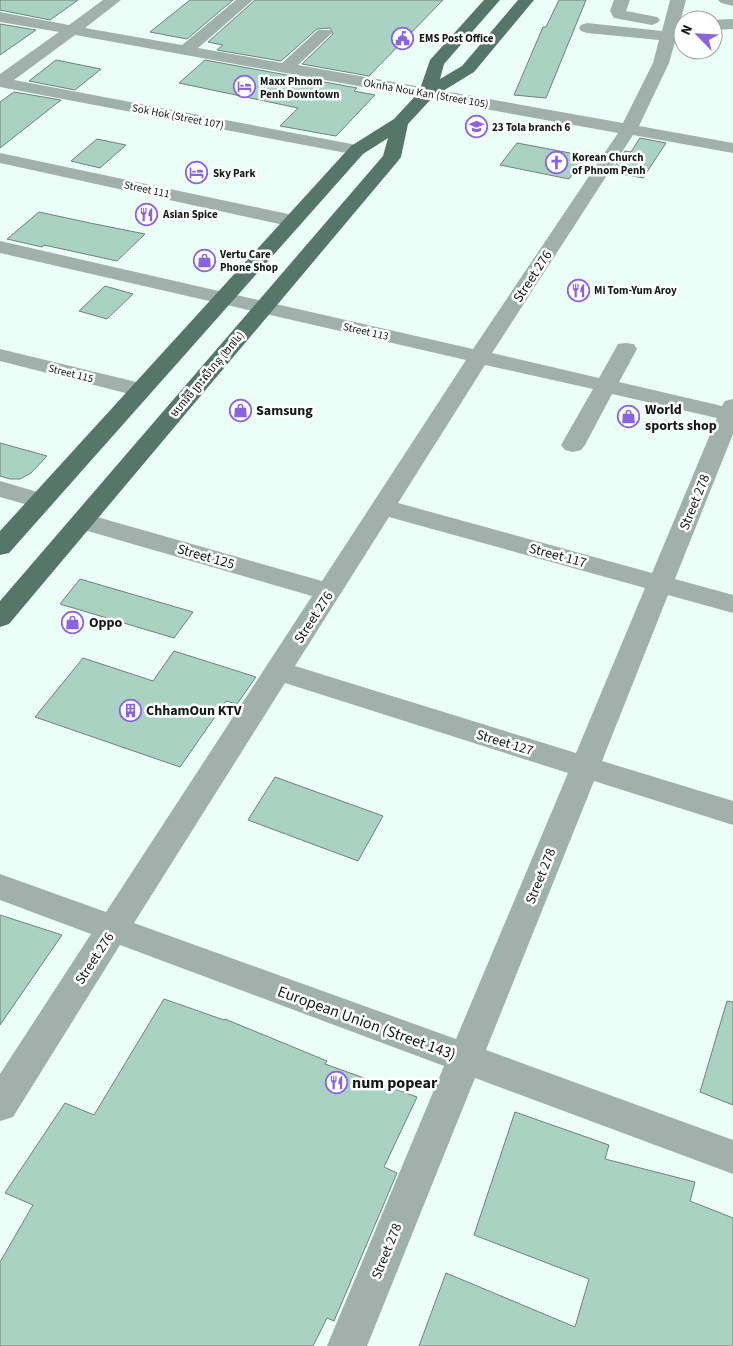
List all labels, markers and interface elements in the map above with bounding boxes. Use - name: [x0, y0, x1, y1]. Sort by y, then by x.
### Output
- north arrow: [673, 10, 723, 60]
- text: N: [676, 22, 698, 38]
- public building icon: EMS Post Office: [391, 26, 415, 50]
- place label: EMS Post Office: [419, 31, 494, 46]
- place label: Maxx Phnom Penh Downtown: [260, 74, 339, 102]
- hotel icon: Maxx Phnom Penh Downtown: [232, 75, 256, 99]
- street label: Oknha Nou Kan (Street 105): [362, 75, 490, 112]
- street label: Sok Hok (Street 107): [131, 100, 225, 133]
- school or university icon: 23 Tola branch 6: [464, 115, 488, 139]
- place label: 23 Tola branch 6: [492, 120, 570, 135]
- place label: Korean Church of Phnom Penh: [572, 150, 645, 178]
- church icon: Korean Church of Phnom Penh: [544, 151, 568, 175]
- hotel icon: Sky Park: [185, 161, 209, 185]
- place label: Sky Park: [213, 166, 255, 181]
- street label: Street 111: [123, 177, 171, 202]
- restaurant icon: Asian Spice: [135, 202, 159, 226]
- place label: Asian Spice: [162, 207, 218, 222]
- street label: Street 276: [508, 246, 557, 307]
- place label: Vertu Care Phone Shop: [219, 247, 278, 275]
- shop icon: Vertu Care Phone Shop: [192, 248, 216, 272]
- restaurant icon: Mi Tom-Yum Aroy: [566, 278, 590, 302]
- place label: Mi Tom-Yum Aroy: [594, 283, 677, 298]
- street label: Street 113: [342, 319, 390, 344]
- street label: មហាវិថី ព្រះសីហនុ (២៧៤): [167, 328, 248, 420]
- street label: Street 115: [47, 361, 95, 386]
- shop icon: Samsung: [228, 398, 252, 422]
- place label: World sports shop: [645, 400, 717, 436]
- place label: Samsung: [256, 401, 313, 421]
- shop icon: World sports shop: [617, 405, 641, 429]
- street label: Street 278: [675, 471, 715, 533]
- street label: Street 125: [175, 539, 237, 575]
- street label: Street 117: [527, 539, 589, 573]
- street label: Street 276: [289, 587, 338, 648]
- shop icon: Oppo: [61, 610, 85, 634]
- place label: Oppo: [89, 613, 123, 633]
- building icon: ChhamOun KTV: [118, 698, 142, 722]
- place label: ChhamOun KTV: [146, 701, 242, 721]
- street label: Street 127: [474, 725, 536, 761]
- street label: Street 278: [521, 845, 561, 907]
- street label: Street 276: [70, 928, 119, 989]
- street label: European Union (Street 143): [274, 980, 459, 1065]
- restaurant icon: num popear: [324, 1070, 348, 1094]
- place label: num popear: [352, 1072, 438, 1094]
- street label: Street 278: [367, 1220, 407, 1282]

